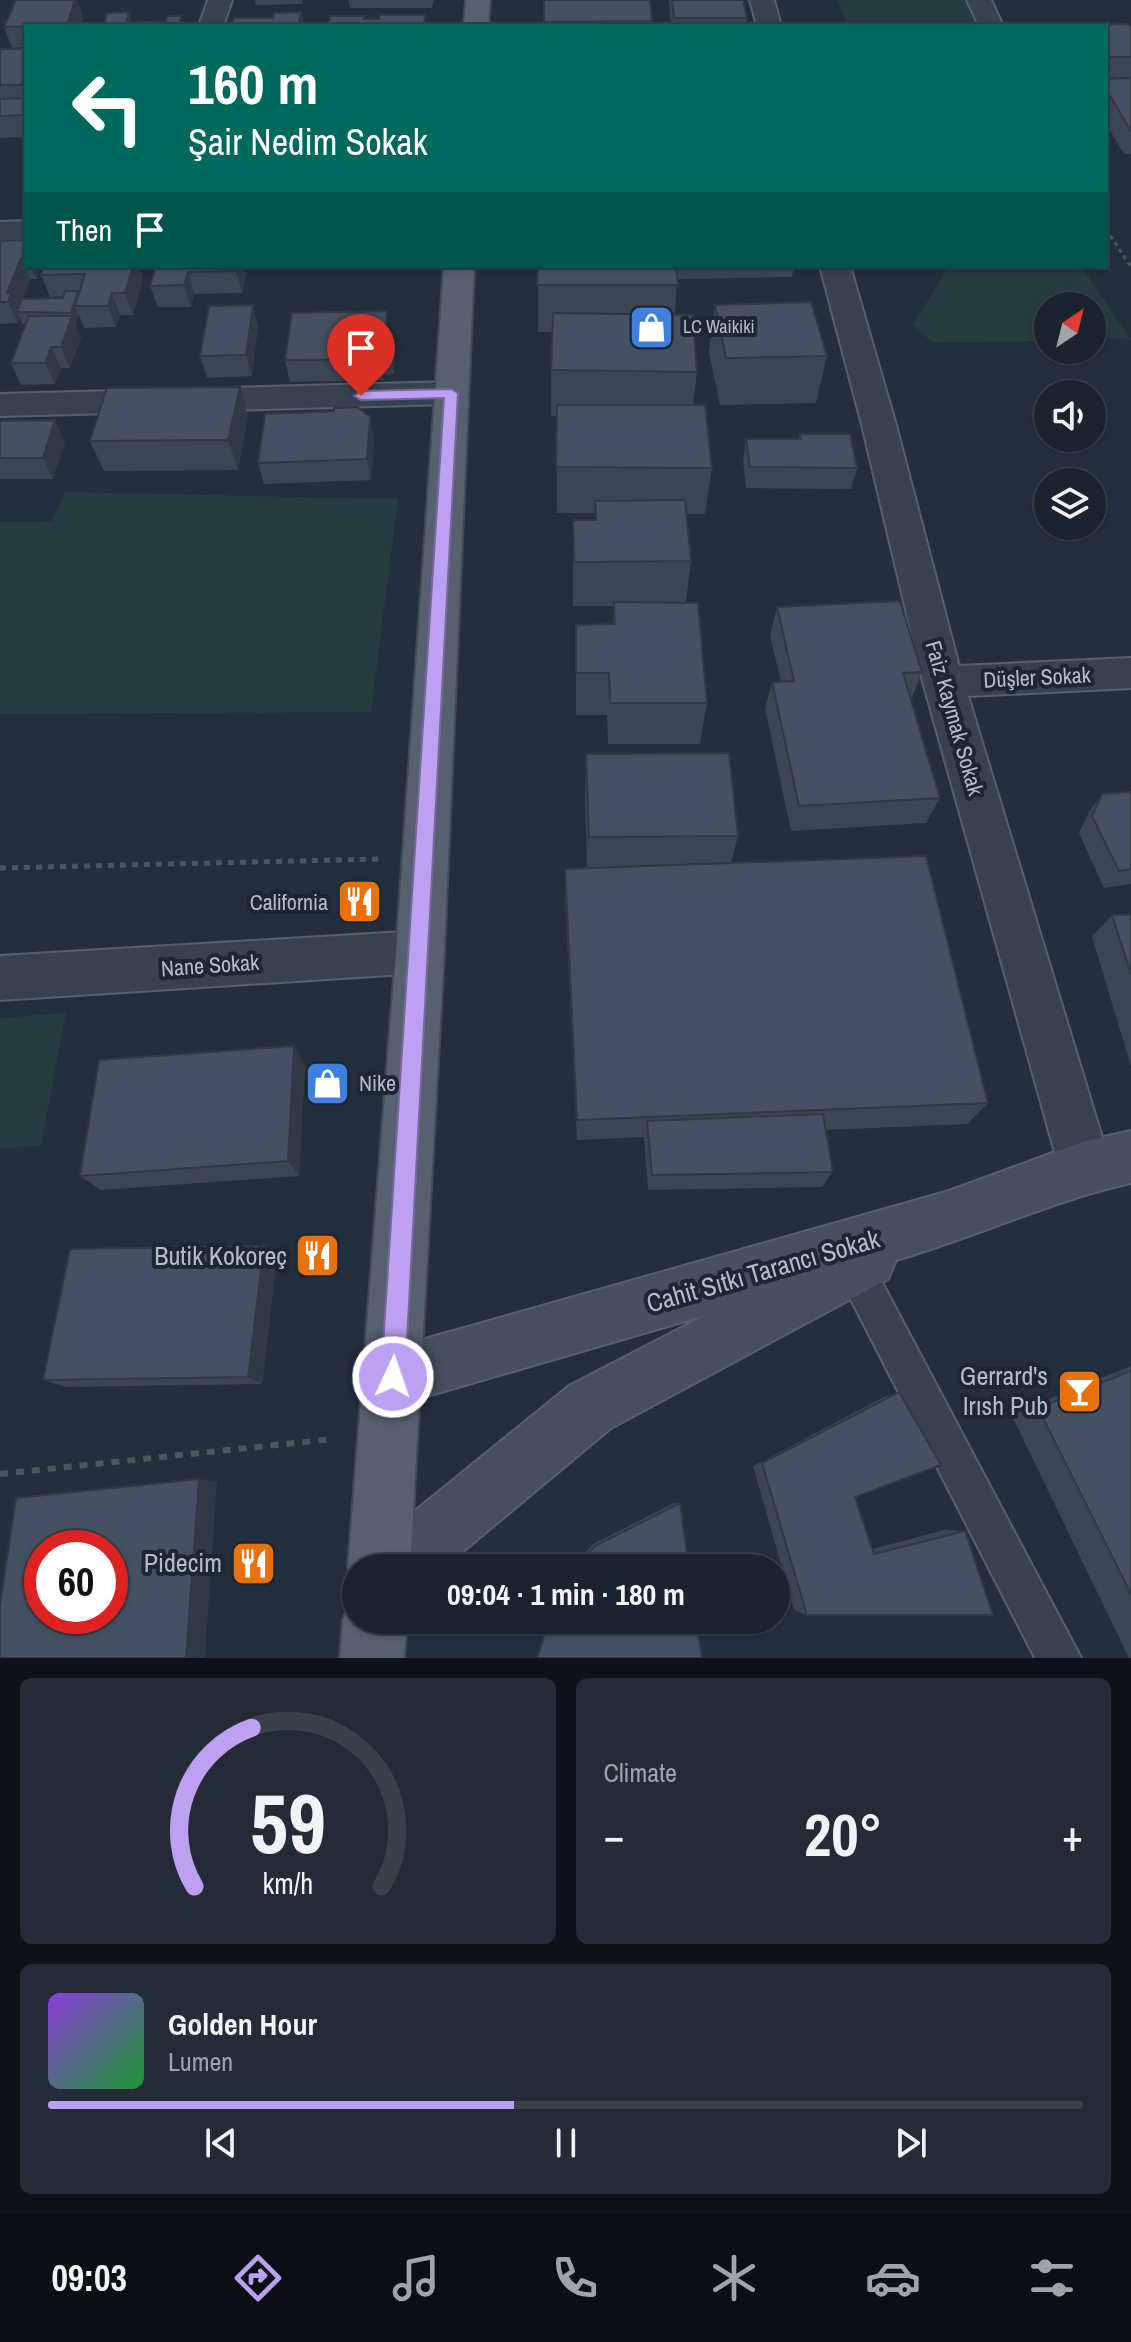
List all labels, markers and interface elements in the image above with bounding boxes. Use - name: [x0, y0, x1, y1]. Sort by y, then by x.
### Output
- text: 160 m: [188, 46, 318, 121]
- icon: left: [56, 56, 160, 160]
- text: Şair Nedim Sokak: [188, 118, 428, 166]
- icon: arrive: [128, 208, 172, 252]
- text: Then: [56, 210, 112, 250]
- north arrow: [1034, 292, 1106, 364]
- map controls: [1034, 292, 1106, 540]
- shop icon: LC Waikiki: [628, 303, 676, 351]
- pin: [327, 314, 395, 396]
- place label: LC Waikiki: [683, 314, 755, 339]
- icon: arrive: [339, 326, 383, 370]
- button: sound: [1034, 380, 1106, 452]
- button: layers: [1034, 468, 1106, 540]
- street label: Faiz Kaymak Sokak: [919, 637, 992, 800]
- street label: Düşler Sokak: [983, 659, 1092, 695]
- restaurant icon: California: [335, 878, 383, 926]
- place label: California: [250, 887, 328, 917]
- street label: Nane Sokak: [160, 947, 261, 983]
- shop icon: Nike: [304, 1059, 352, 1107]
- place label: Nike: [359, 1068, 396, 1098]
- street label: Cahit Sıtkı Tarancı Sokak: [642, 1220, 884, 1321]
- restaurant icon: Butik Kokoreç: [294, 1232, 342, 1280]
- place label: Butik Kokoreç: [154, 1238, 287, 1273]
- position arrow: [351, 1335, 435, 1419]
- place label: Gerrard's Irısh Pub: [960, 1358, 1048, 1423]
- bar icon: Gerrard's Irısh Pub: [1055, 1367, 1103, 1415]
- speed limit sign: 60: [24, 1530, 128, 1634]
- restaurant icon: Pidecim: [229, 1539, 277, 1587]
- place label: Pidecim: [144, 1545, 222, 1580]
- text: 09:04 · 1 min · 180 m: [447, 1574, 685, 1614]
- text: Climate: [604, 1755, 677, 1790]
- text: 59: [250, 1767, 326, 1879]
- text: 20°: [804, 1794, 883, 1875]
- text: −: [604, 1805, 625, 1865]
- text: +: [1062, 1805, 1083, 1865]
- text: km/h: [262, 1864, 313, 1903]
- text: Golden Hour: [168, 2004, 317, 2044]
- text: Lumen: [168, 2044, 233, 2079]
- icon: previous: [199, 2121, 243, 2165]
- icon: pause: [544, 2121, 588, 2165]
- icon: next: [889, 2121, 933, 2165]
- icon: directions: [230, 2250, 286, 2306]
- icon: music: [388, 2250, 444, 2306]
- icon: phone: [547, 2250, 603, 2306]
- icon: climate: [706, 2250, 762, 2306]
- icon: car: [865, 2250, 921, 2306]
- icon: filters: [1024, 2250, 1080, 2306]
- text: 09:03: [51, 2254, 127, 2302]

